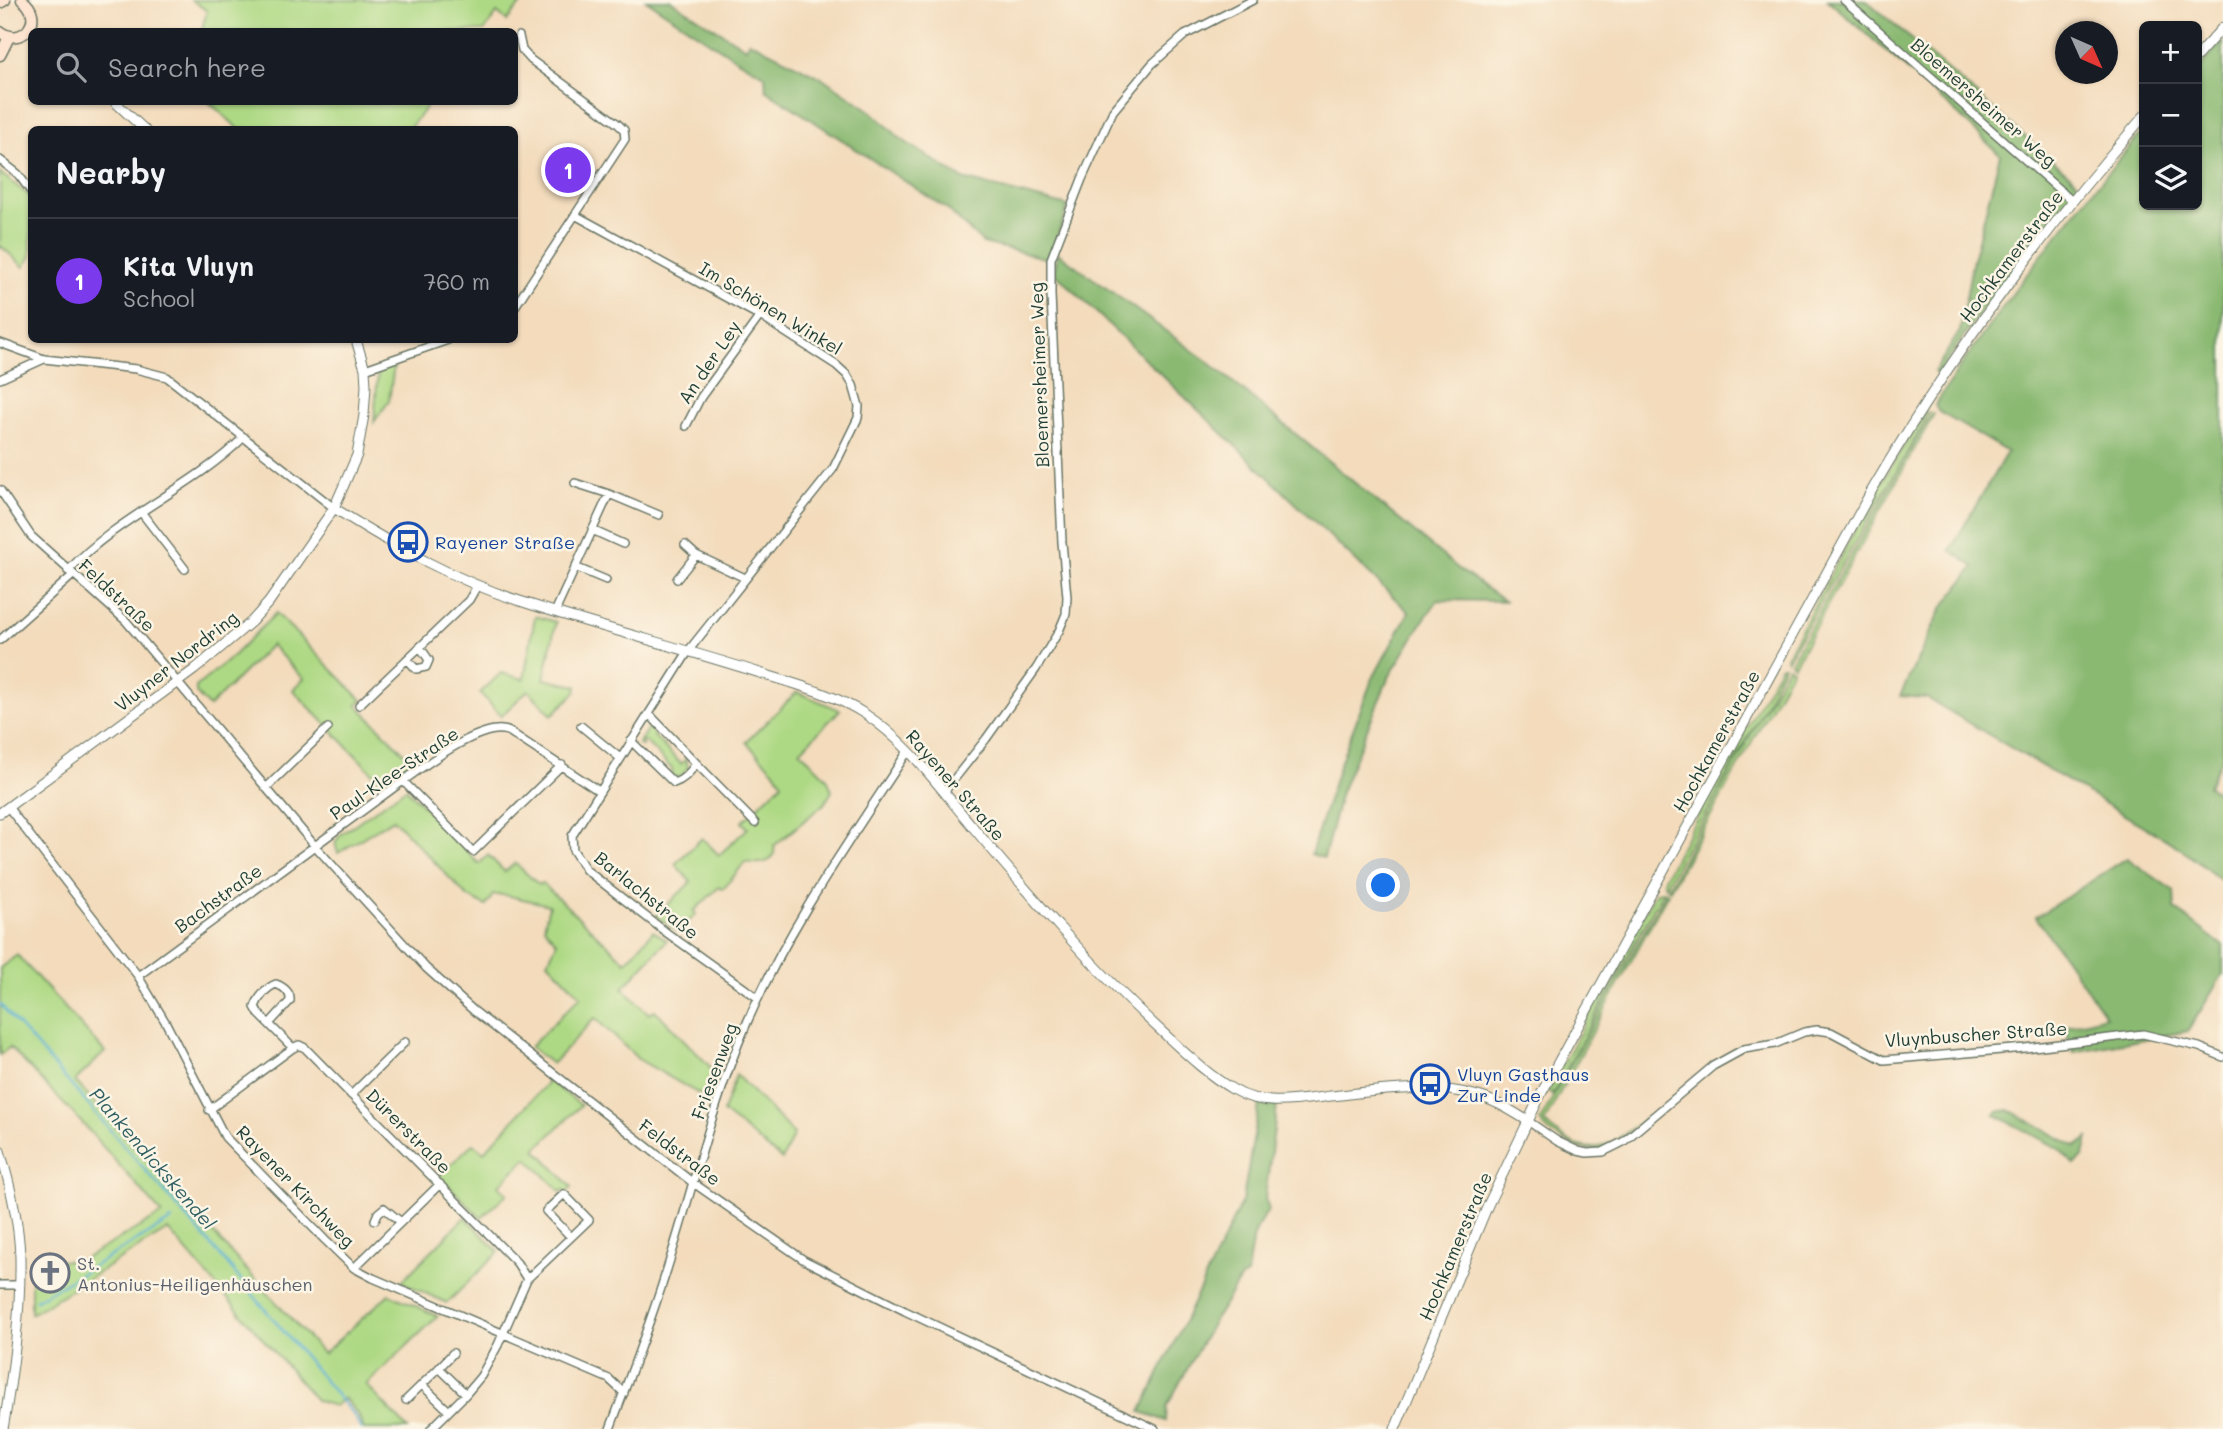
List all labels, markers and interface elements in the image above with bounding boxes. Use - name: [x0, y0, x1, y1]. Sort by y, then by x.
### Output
- north arrow: [2055, 21, 2118, 84]
- map controls: [2139, 21, 2202, 210]
- button: +: [2139, 21, 2202, 84]
- search box: [28, 28, 518, 105]
- street label: Bloemersheimer Weg: [1906, 32, 2062, 172]
- icon: search: [52, 48, 90, 86]
- text: Search here: [108, 50, 266, 84]
- button: −: [2139, 84, 2202, 147]
- pin: 1: [545, 144, 591, 196]
- button: layers: [2139, 147, 2202, 210]
- text: Nearby: [56, 152, 166, 192]
- street label: Hochkamerstraße: [1954, 185, 2068, 327]
- text: Kita Vluyn: [123, 249, 254, 283]
- street label: Im Schönen Winkel: [695, 256, 847, 360]
- text: 1: [74, 266, 84, 296]
- text: 760 m: [423, 266, 490, 296]
- street label: Bloemersheimer Weg: [1024, 282, 1054, 468]
- text: School: [123, 283, 196, 313]
- street label: An der Ley: [672, 316, 746, 408]
- bus stop icon: Rayener Straße: [387, 521, 429, 563]
- place label: Rayener Straße: [435, 530, 575, 554]
- street label: Feldstraße: [73, 553, 161, 637]
- street label: Vluyner Nordring: [109, 605, 243, 717]
- street label: Hochkamerstraße: [1667, 666, 1765, 816]
- street label: Paul-Klee-Straße: [325, 721, 463, 825]
- street label: Rayener Straße: [901, 724, 1011, 846]
- street label: Barlachstraße: [590, 846, 704, 944]
- street label: Bachstraße: [169, 858, 267, 938]
- your location: [1366, 868, 1400, 902]
- street label: Vluynbuscher Straße: [1884, 1016, 2068, 1052]
- street label: Friesenweg: [685, 1019, 743, 1123]
- place label: Vluyn Gasthaus Zur Linde: [1457, 1062, 1589, 1107]
- bus stop icon: Vluyn Gasthaus Zur Linde: [1409, 1063, 1451, 1105]
- water label: Plankendickskendel: [84, 1082, 222, 1234]
- street label: Dürerstraße: [361, 1083, 457, 1179]
- street label: Feldstraße: [634, 1113, 726, 1191]
- street label: Rayener Kirchweg: [231, 1120, 361, 1252]
- street label: Hochkamerstraße: [1413, 1168, 1497, 1324]
- place label: St. Antonius-Heiligenhäuschen: [77, 1251, 313, 1296]
- church icon: St. Antonius-Heiligenhäuschen: [29, 1252, 71, 1294]

